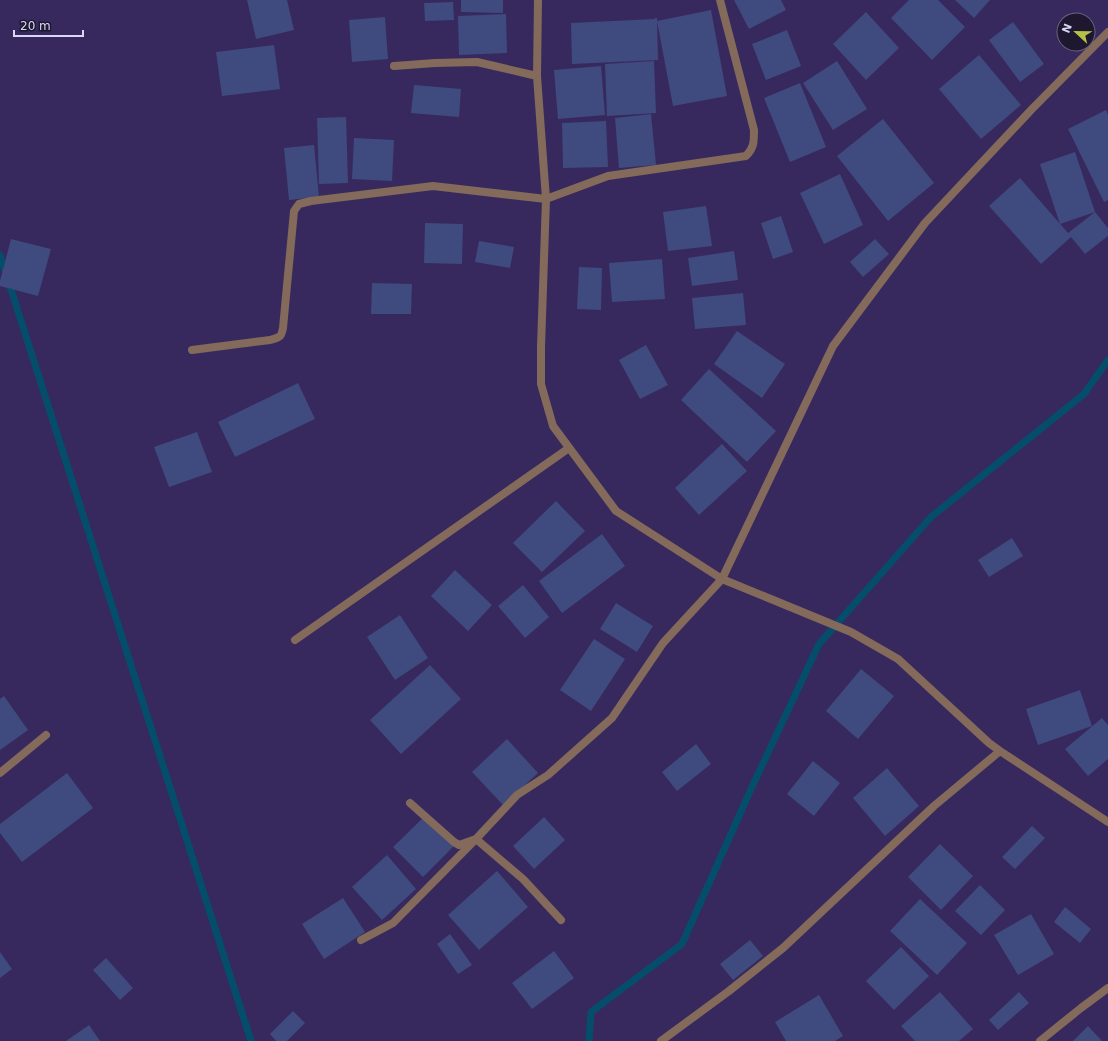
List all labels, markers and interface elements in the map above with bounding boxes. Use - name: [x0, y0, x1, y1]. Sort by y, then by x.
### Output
- scale bar: [14, 12, 83, 38]
- north arrow: [1056, 12, 1096, 52]
- text: 20 m: [20, 19, 51, 33]
- text: N: [1059, 22, 1075, 35]

